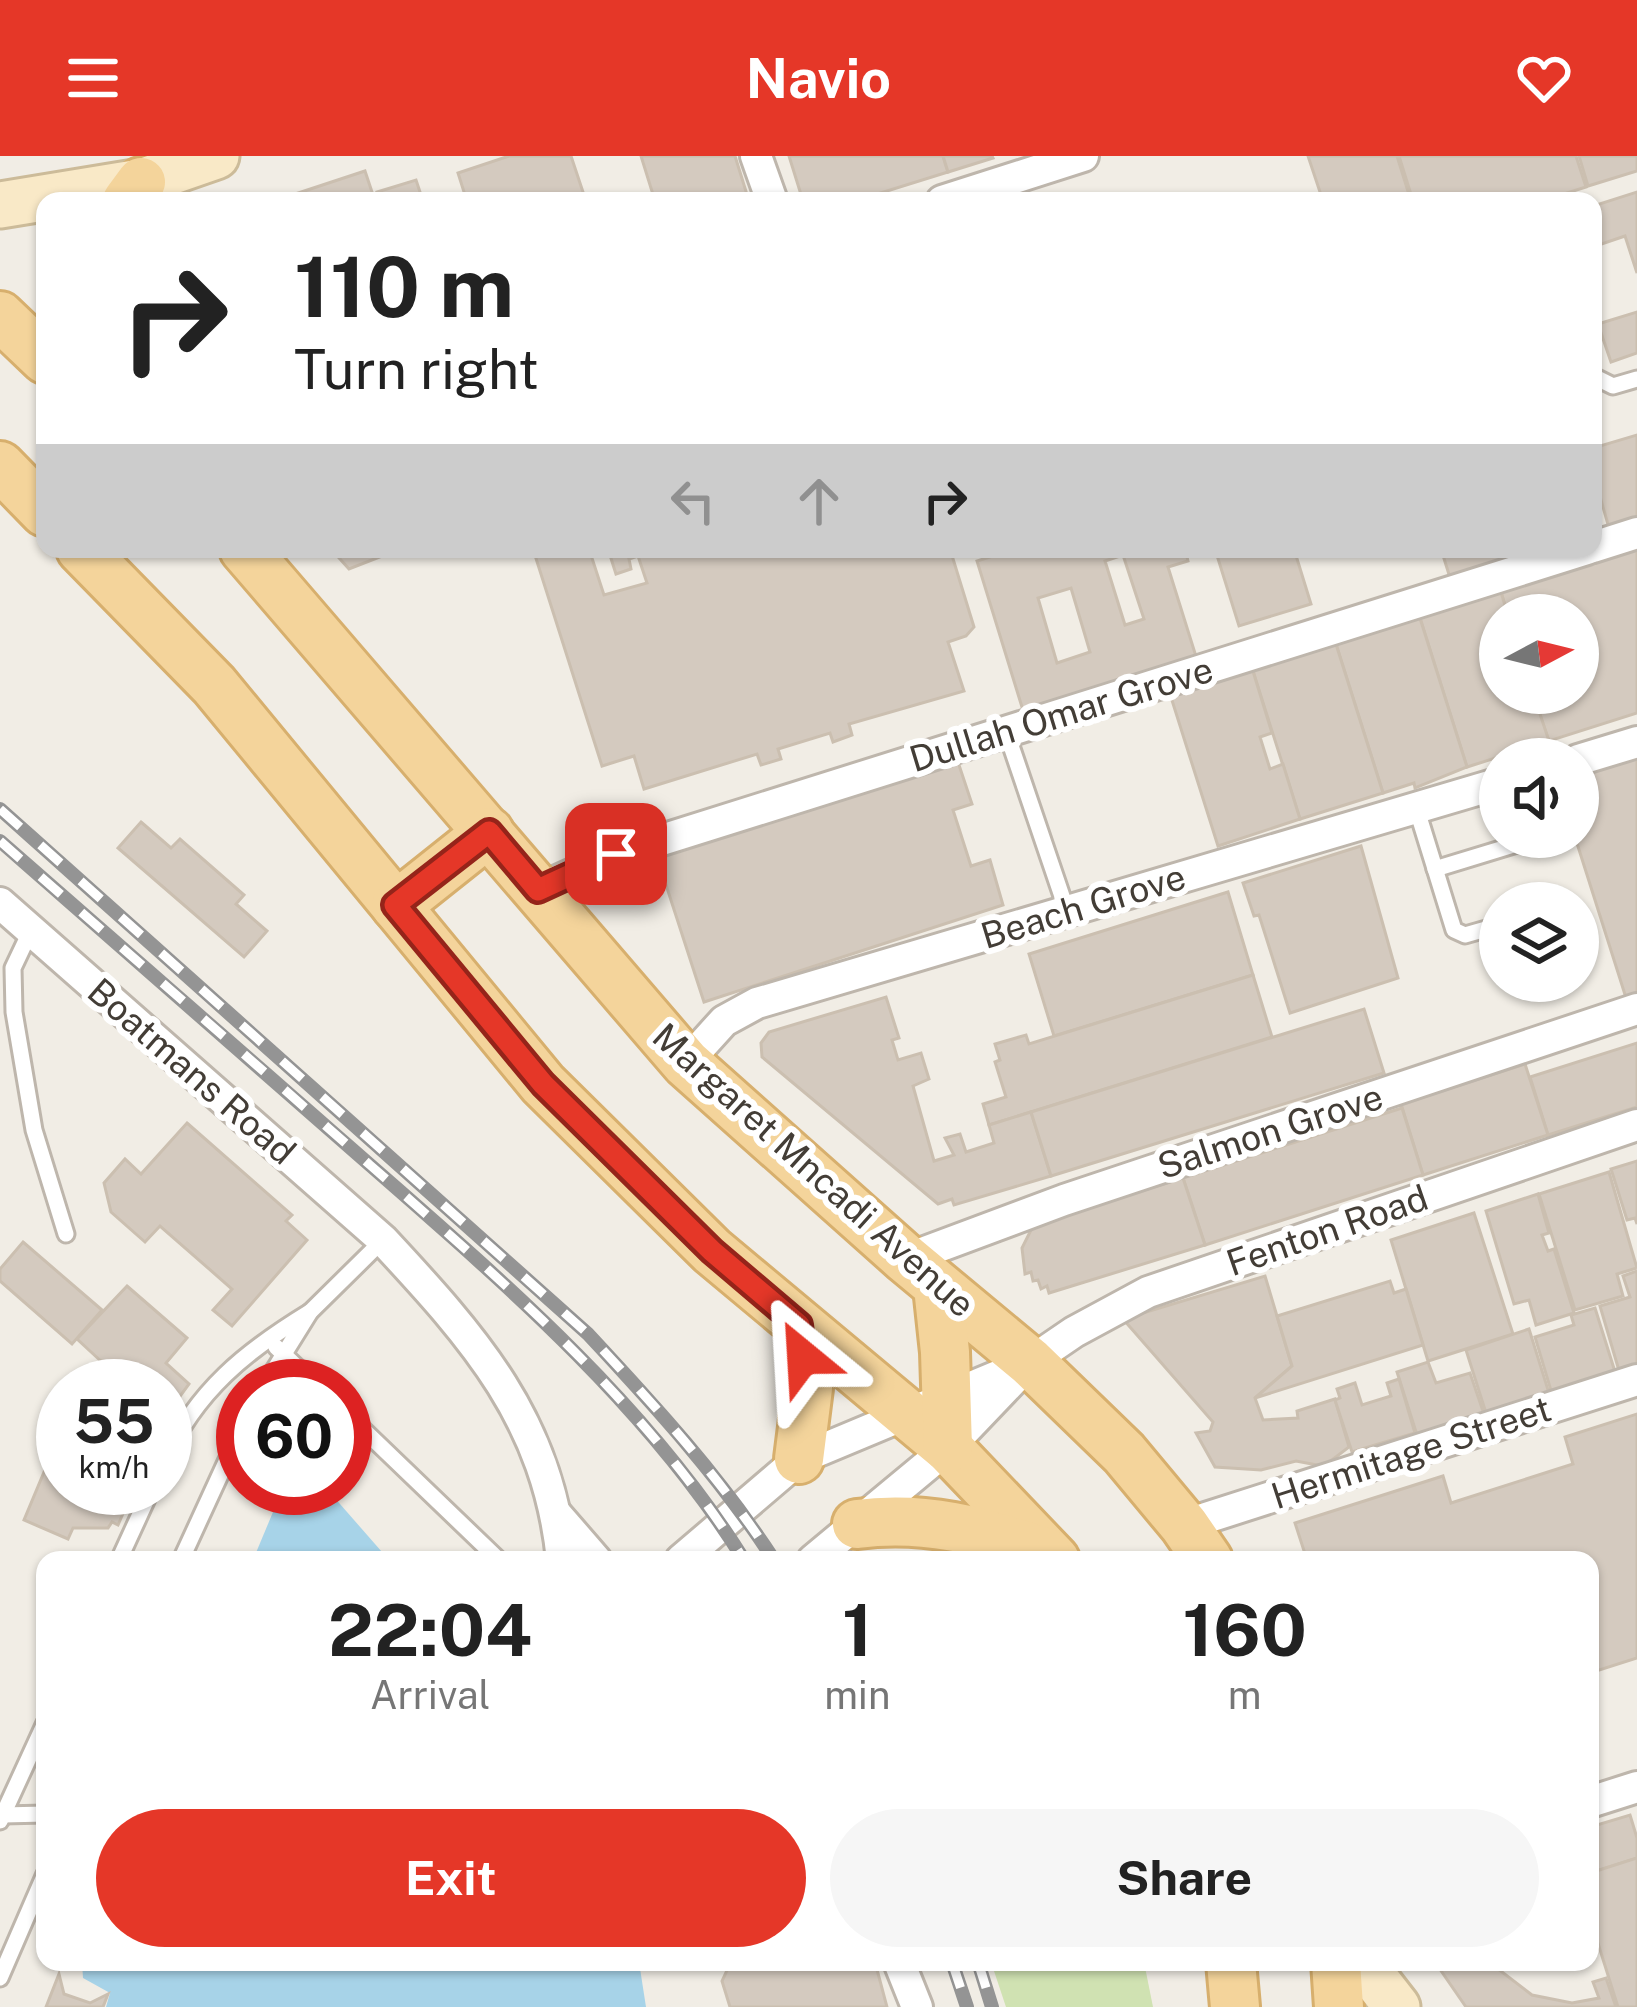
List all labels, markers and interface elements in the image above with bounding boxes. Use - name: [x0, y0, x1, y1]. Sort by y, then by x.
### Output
- icon: menu: [60, 45, 126, 111]
- icon: heart: [1511, 45, 1577, 111]
- text: Navio: [746, 47, 891, 110]
- text: 110 m: [294, 237, 514, 336]
- icon: right: [96, 240, 252, 396]
- text: Turn right: [294, 338, 539, 401]
- icon: left: [660, 468, 726, 534]
- icon: ahead: [786, 468, 852, 534]
- icon: right: [912, 468, 978, 534]
- north arrow: [1479, 594, 1599, 714]
- map controls: [1479, 594, 1599, 1002]
- street label: Dullah Omar Grove: [904, 648, 1218, 780]
- button: sound: [1479, 738, 1599, 858]
- pin: [565, 803, 667, 905]
- icon: arrive: [583, 821, 649, 887]
- street label: Beach Grove: [976, 855, 1190, 957]
- button: layers: [1479, 882, 1599, 1002]
- street label: Boatmans Road: [80, 969, 304, 1173]
- street label: Margaret Mncadi Avenue: [645, 1015, 983, 1325]
- street label: Salmon Grove: [1152, 1075, 1388, 1187]
- street label: Fenton Road: [1221, 1176, 1433, 1284]
- position arrow: [740, 1294, 866, 1420]
- speed limit sign: 60: [216, 1359, 372, 1515]
- text: 55: [74, 1386, 155, 1457]
- street label: Hermitage Street: [1266, 1387, 1556, 1517]
- text: km/h: [79, 1449, 149, 1485]
- text: 22:04: [328, 1588, 532, 1672]
- text: 1: [842, 1588, 873, 1672]
- text: 160: [1182, 1588, 1307, 1672]
- text: Arrival: [370, 1672, 490, 1718]
- text: min: [824, 1672, 890, 1718]
- text: m: [1228, 1672, 1262, 1718]
- button: Exit: [96, 1809, 806, 1947]
- button: Share: [830, 1809, 1539, 1947]

